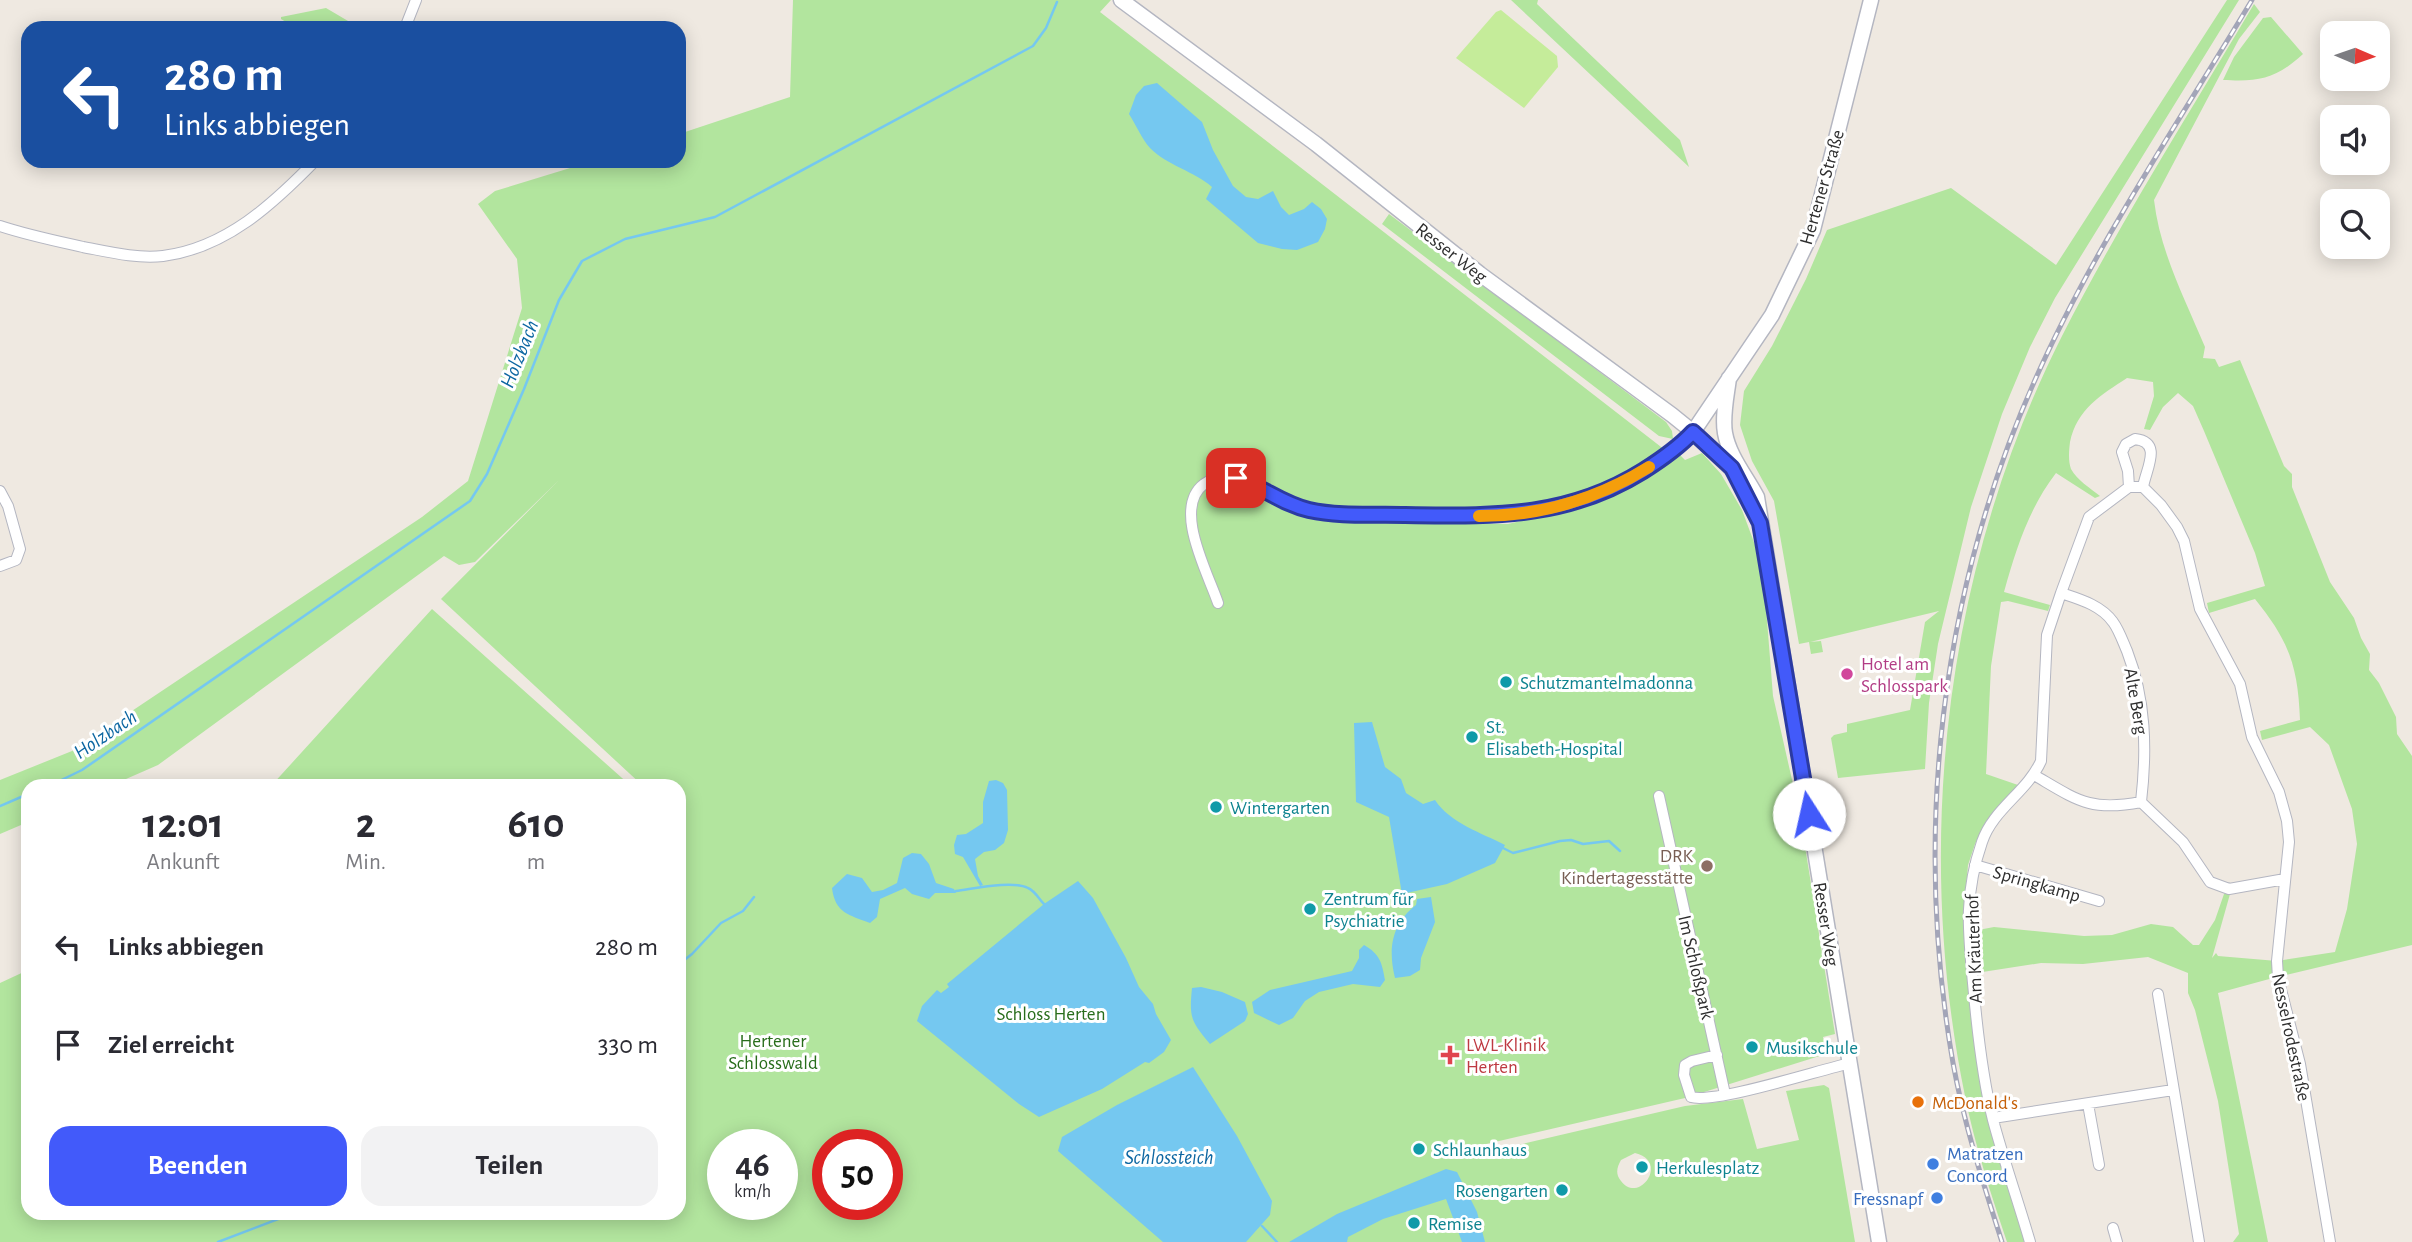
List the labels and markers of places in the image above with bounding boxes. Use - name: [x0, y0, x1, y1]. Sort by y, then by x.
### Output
- pin: [1206, 448, 1266, 508]
- place label: Hotel am Schlosspark: [1861, 655, 1948, 696]
- marker: Hotel am Schlosspark: [1839, 666, 1855, 682]
- marker: Schutzmantelmadonna: [1498, 674, 1514, 690]
- place label: Schutzmantelmadonna: [1520, 674, 1694, 693]
- place label: St. Elisabeth-Hospital: [1486, 718, 1623, 759]
- marker: St. Elisabeth-Hospital: [1464, 729, 1480, 745]
- marker: Wintergarten: [1208, 799, 1224, 815]
- place label: Wintergarten: [1230, 799, 1330, 818]
- place label: DRK Kindertagesstätte: [1561, 847, 1694, 888]
- marker: DRK Kindertagesstätte: [1699, 858, 1715, 874]
- place label: Zentrum für Psychiatrie: [1324, 890, 1414, 931]
- marker: Zentrum für Psychiatrie: [1302, 901, 1318, 917]
- place label: LWL-Klinik Herten: [1466, 1036, 1546, 1077]
- marker: Musikschule: [1744, 1039, 1760, 1055]
- place label: Musikschule: [1766, 1039, 1858, 1058]
- marker: LWL-Klinik Herten: [1440, 1045, 1460, 1065]
- marker: McDonald's: [1910, 1094, 1926, 1110]
- place label: McDonald's: [1932, 1094, 2018, 1113]
- marker: Schlaunhaus: [1411, 1141, 1427, 1157]
- place label: Schlaunhaus: [1433, 1141, 1527, 1160]
- place label: Matratzen Concord: [1947, 1145, 2024, 1186]
- marker: Matratzen Concord: [1925, 1156, 1941, 1172]
- marker: Herkulesplatz: [1634, 1159, 1650, 1175]
- place label: Herkulesplatz: [1656, 1159, 1760, 1178]
- place label: Rosengarten: [1455, 1182, 1548, 1201]
- marker: Rosengarten: [1554, 1182, 1570, 1198]
- place label: Fressnapf: [1853, 1190, 1924, 1209]
- marker: Fressnapf: [1929, 1190, 1945, 1206]
- marker: Remise: [1406, 1215, 1422, 1231]
- place label: Remise: [1428, 1215, 1482, 1234]

